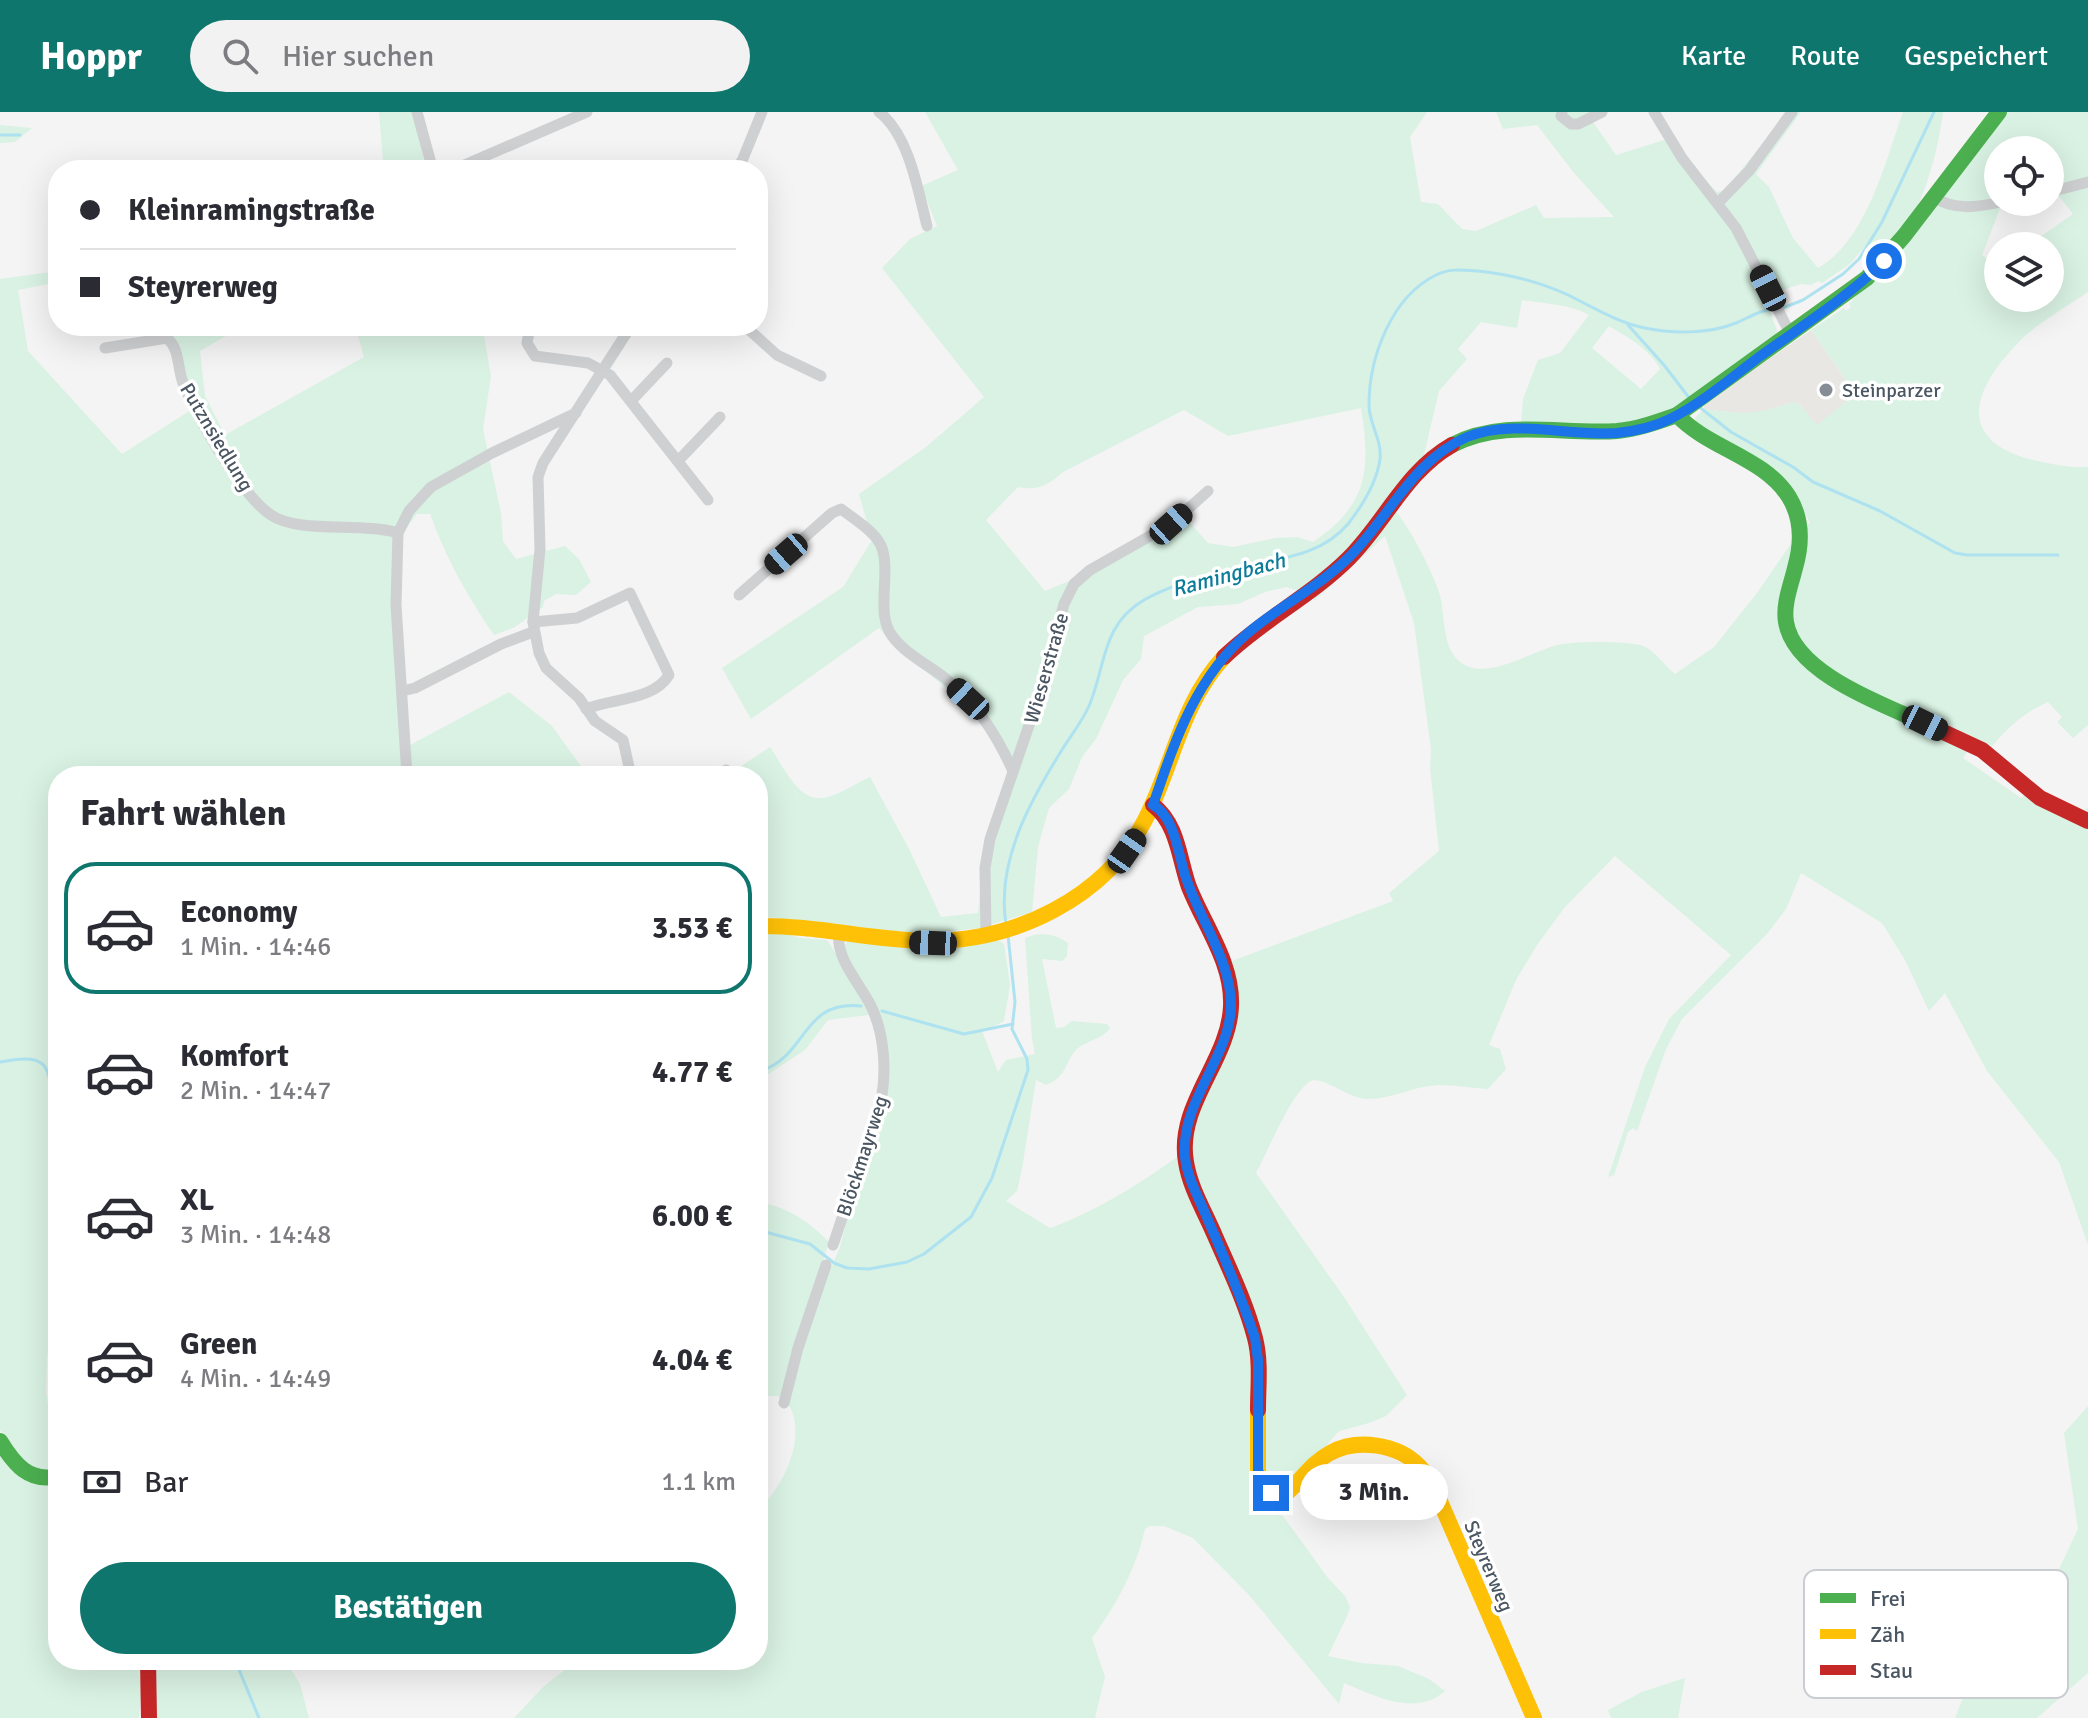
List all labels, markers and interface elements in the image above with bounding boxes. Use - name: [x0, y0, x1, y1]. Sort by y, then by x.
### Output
- search box: [190, 20, 750, 92]
- text: Hoppr: [40, 33, 142, 80]
- icon: search: [218, 34, 262, 78]
- text: Hier suchen: [282, 38, 434, 75]
- text: Karte: [1681, 39, 1746, 73]
- text: Route: [1790, 39, 1860, 73]
- text: Gespeichert: [1904, 39, 2048, 73]
- map controls: [1984, 136, 2064, 312]
- button: locate: [1984, 136, 2064, 216]
- text: Kleinramingstraße: [128, 192, 375, 229]
- button: layers: [1984, 232, 2064, 312]
- route start: [1866, 243, 1902, 279]
- car: [1746, 261, 1790, 315]
- text: Steyrerweg: [128, 269, 278, 306]
- place label: Steinparzer: [1842, 378, 1941, 403]
- street label: Putznsiedlung: [174, 379, 259, 496]
- marker: Steinparzer: [1817, 381, 1835, 399]
- car: [1145, 499, 1197, 549]
- car: [760, 529, 812, 579]
- water label: Ramingbach: [1168, 546, 1289, 603]
- street label: Wieserstraße: [1019, 610, 1074, 726]
- car: [942, 674, 994, 724]
- car: [1898, 702, 1952, 744]
- text: Fahrt wählen: [80, 791, 286, 836]
- car: [1103, 824, 1151, 878]
- icon: car: [84, 892, 156, 964]
- text: Economy: [180, 894, 297, 931]
- text: 3.53 €: [652, 910, 732, 947]
- car: [909, 930, 957, 956]
- text: 1 Min. · 14:46: [180, 931, 331, 963]
- icon: car: [84, 1036, 156, 1108]
- text: Komfort: [180, 1038, 289, 1075]
- text: 4.77 €: [652, 1054, 732, 1091]
- text: 2 Min. · 14:47: [180, 1075, 331, 1107]
- street label: Blöckmayrweg: [831, 1093, 894, 1220]
- icon: car: [84, 1180, 156, 1252]
- text: XL: [180, 1182, 214, 1219]
- text: 6.00 €: [652, 1198, 732, 1235]
- text: 3 Min. · 14:48: [180, 1219, 331, 1251]
- icon: car: [84, 1324, 156, 1396]
- text: Green: [180, 1326, 257, 1363]
- text: 4.04 €: [652, 1342, 732, 1379]
- text: 4 Min. · 14:49: [180, 1363, 331, 1395]
- icon: cash: [80, 1460, 124, 1504]
- text: Bar: [144, 1464, 188, 1501]
- callout: 3 Min.: [1299, 1465, 1447, 1521]
- text: 1.1 km: [662, 1466, 736, 1498]
- route end: [1253, 1475, 1289, 1511]
- text: 3 Min.: [1339, 1476, 1409, 1508]
- street label: Steyrerweg: [1458, 1517, 1519, 1616]
- button: Bestätigen: [80, 1562, 736, 1654]
- legend: [1804, 1570, 2068, 1698]
- text: Frei: [1870, 1585, 1906, 1612]
- text: Zäh: [1870, 1621, 1905, 1648]
- text: Stau: [1870, 1657, 1913, 1684]

